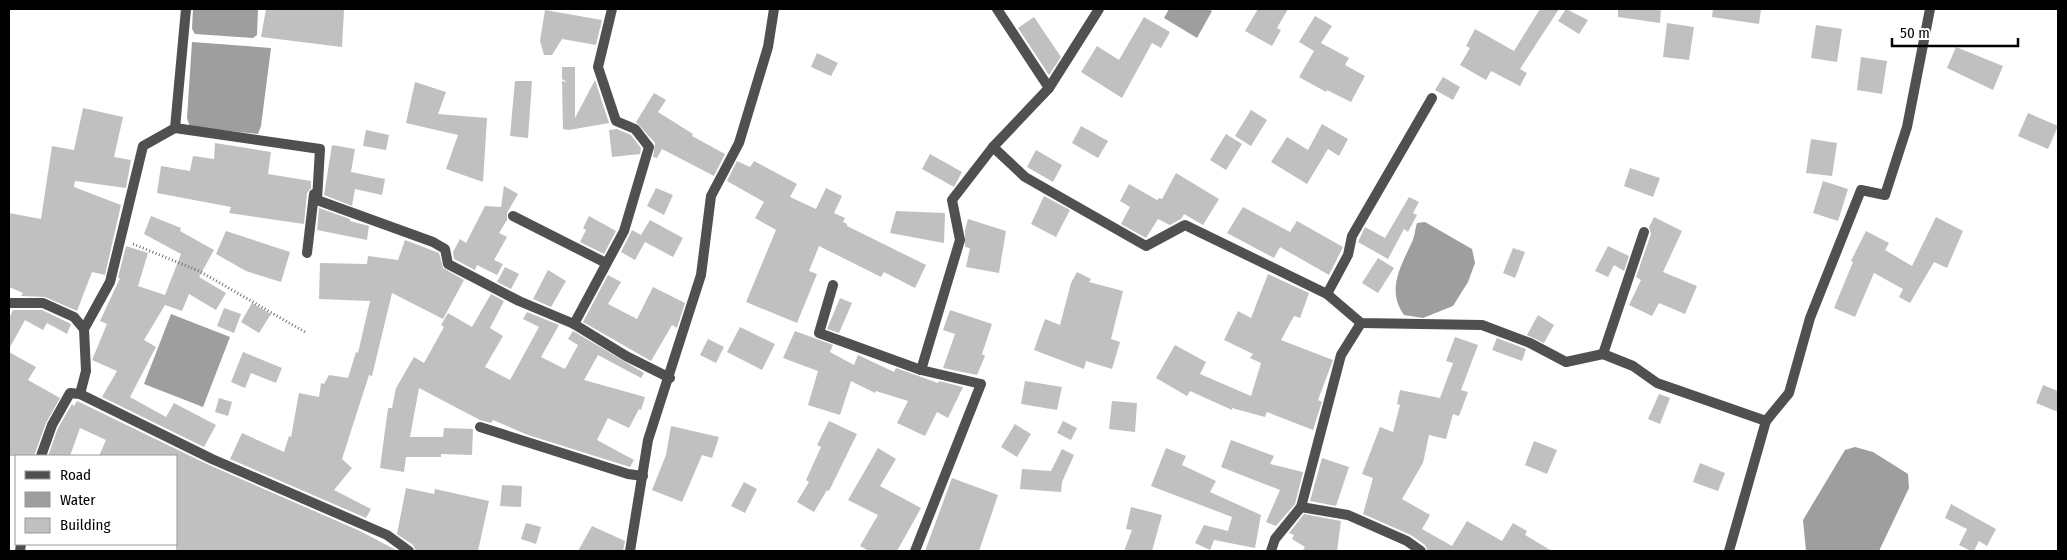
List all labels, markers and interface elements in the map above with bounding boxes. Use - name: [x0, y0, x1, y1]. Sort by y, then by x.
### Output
- scale bar: [1892, 15, 2018, 47]
- text: 50 m: [1900, 24, 1930, 42]
- legend: [15, 455, 178, 545]
- text: Road: [60, 466, 91, 484]
- text: Water: [60, 491, 96, 509]
- text: Building: [60, 516, 111, 534]

